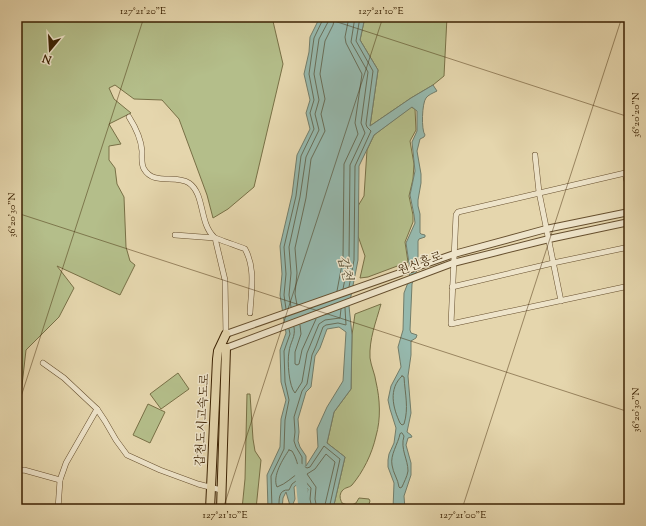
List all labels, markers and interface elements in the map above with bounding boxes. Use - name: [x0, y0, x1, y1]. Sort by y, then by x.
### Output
- text: 127°21'20"E: [120, 4, 166, 19]
- text: 127°21'10"E: [359, 4, 403, 19]
- north arrow: [30, 30, 70, 70]
- text: N: [40, 50, 55, 68]
- text: 36°20'20"N: [629, 92, 644, 138]
- text: 36°20'30"N: [5, 193, 20, 237]
- street label: 원신흥로: [395, 247, 446, 280]
- water label: 갑천: [332, 254, 356, 284]
- street label: 갑천도시고속도로: [192, 373, 214, 467]
- text: 36°20'30"N: [629, 388, 644, 432]
- text: 127°21'10"E: [203, 508, 247, 523]
- text: 127°21'00"E: [440, 508, 486, 523]

